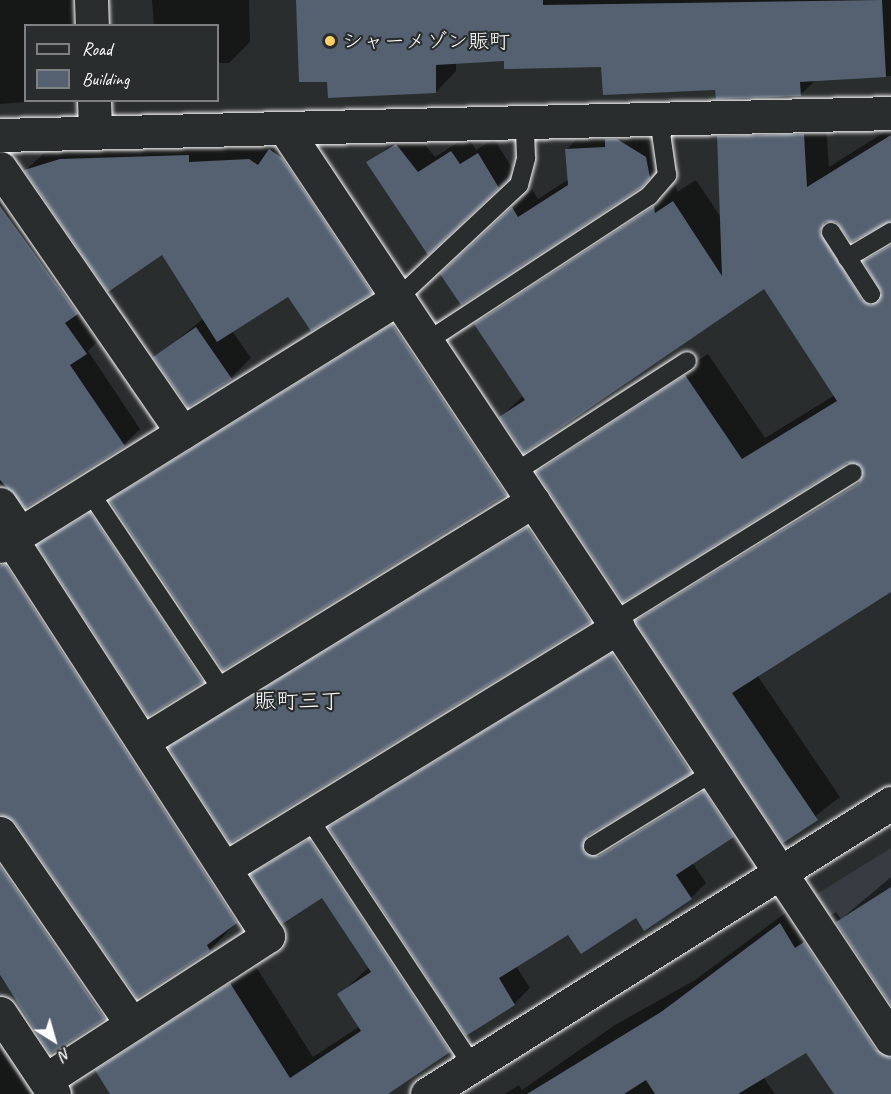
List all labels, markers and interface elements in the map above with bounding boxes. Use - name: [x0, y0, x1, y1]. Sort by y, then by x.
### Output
- legend: [24, 24, 219, 102]
- place label: シャーメゾン賑町: [342, 28, 510, 54]
- marker: シャーメゾン賑町: [323, 34, 337, 48]
- text: Road: [82, 38, 112, 60]
- text: Building: [82, 68, 129, 90]
- district label: 賑町三丁: [254, 689, 342, 715]
- north arrow: [24, 1010, 84, 1070]
- text: N: [55, 1043, 75, 1065]

